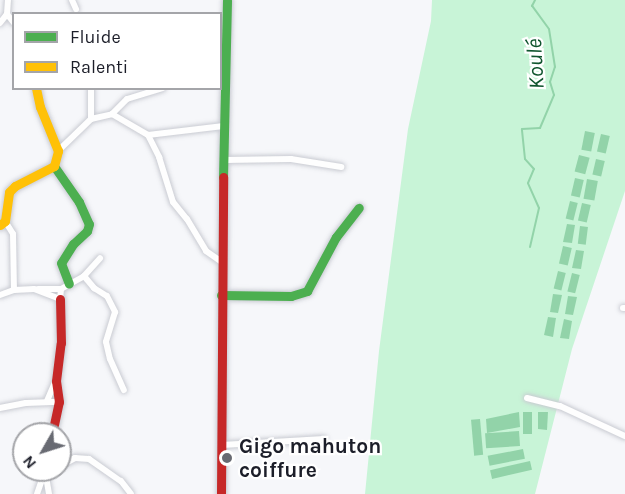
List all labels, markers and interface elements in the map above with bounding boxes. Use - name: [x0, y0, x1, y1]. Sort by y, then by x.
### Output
- legend: [12, 12, 222, 90]
- text: Fluide: [70, 26, 121, 48]
- water label: Koulé: [521, 38, 551, 90]
- text: Ralenti: [70, 56, 128, 78]
- north arrow: [12, 422, 72, 482]
- place label: Gigo mahuton coiffure: [239, 433, 381, 483]
- marker: Gigo mahuton coiffure: [220, 451, 234, 465]
- text: N: [18, 452, 40, 473]

